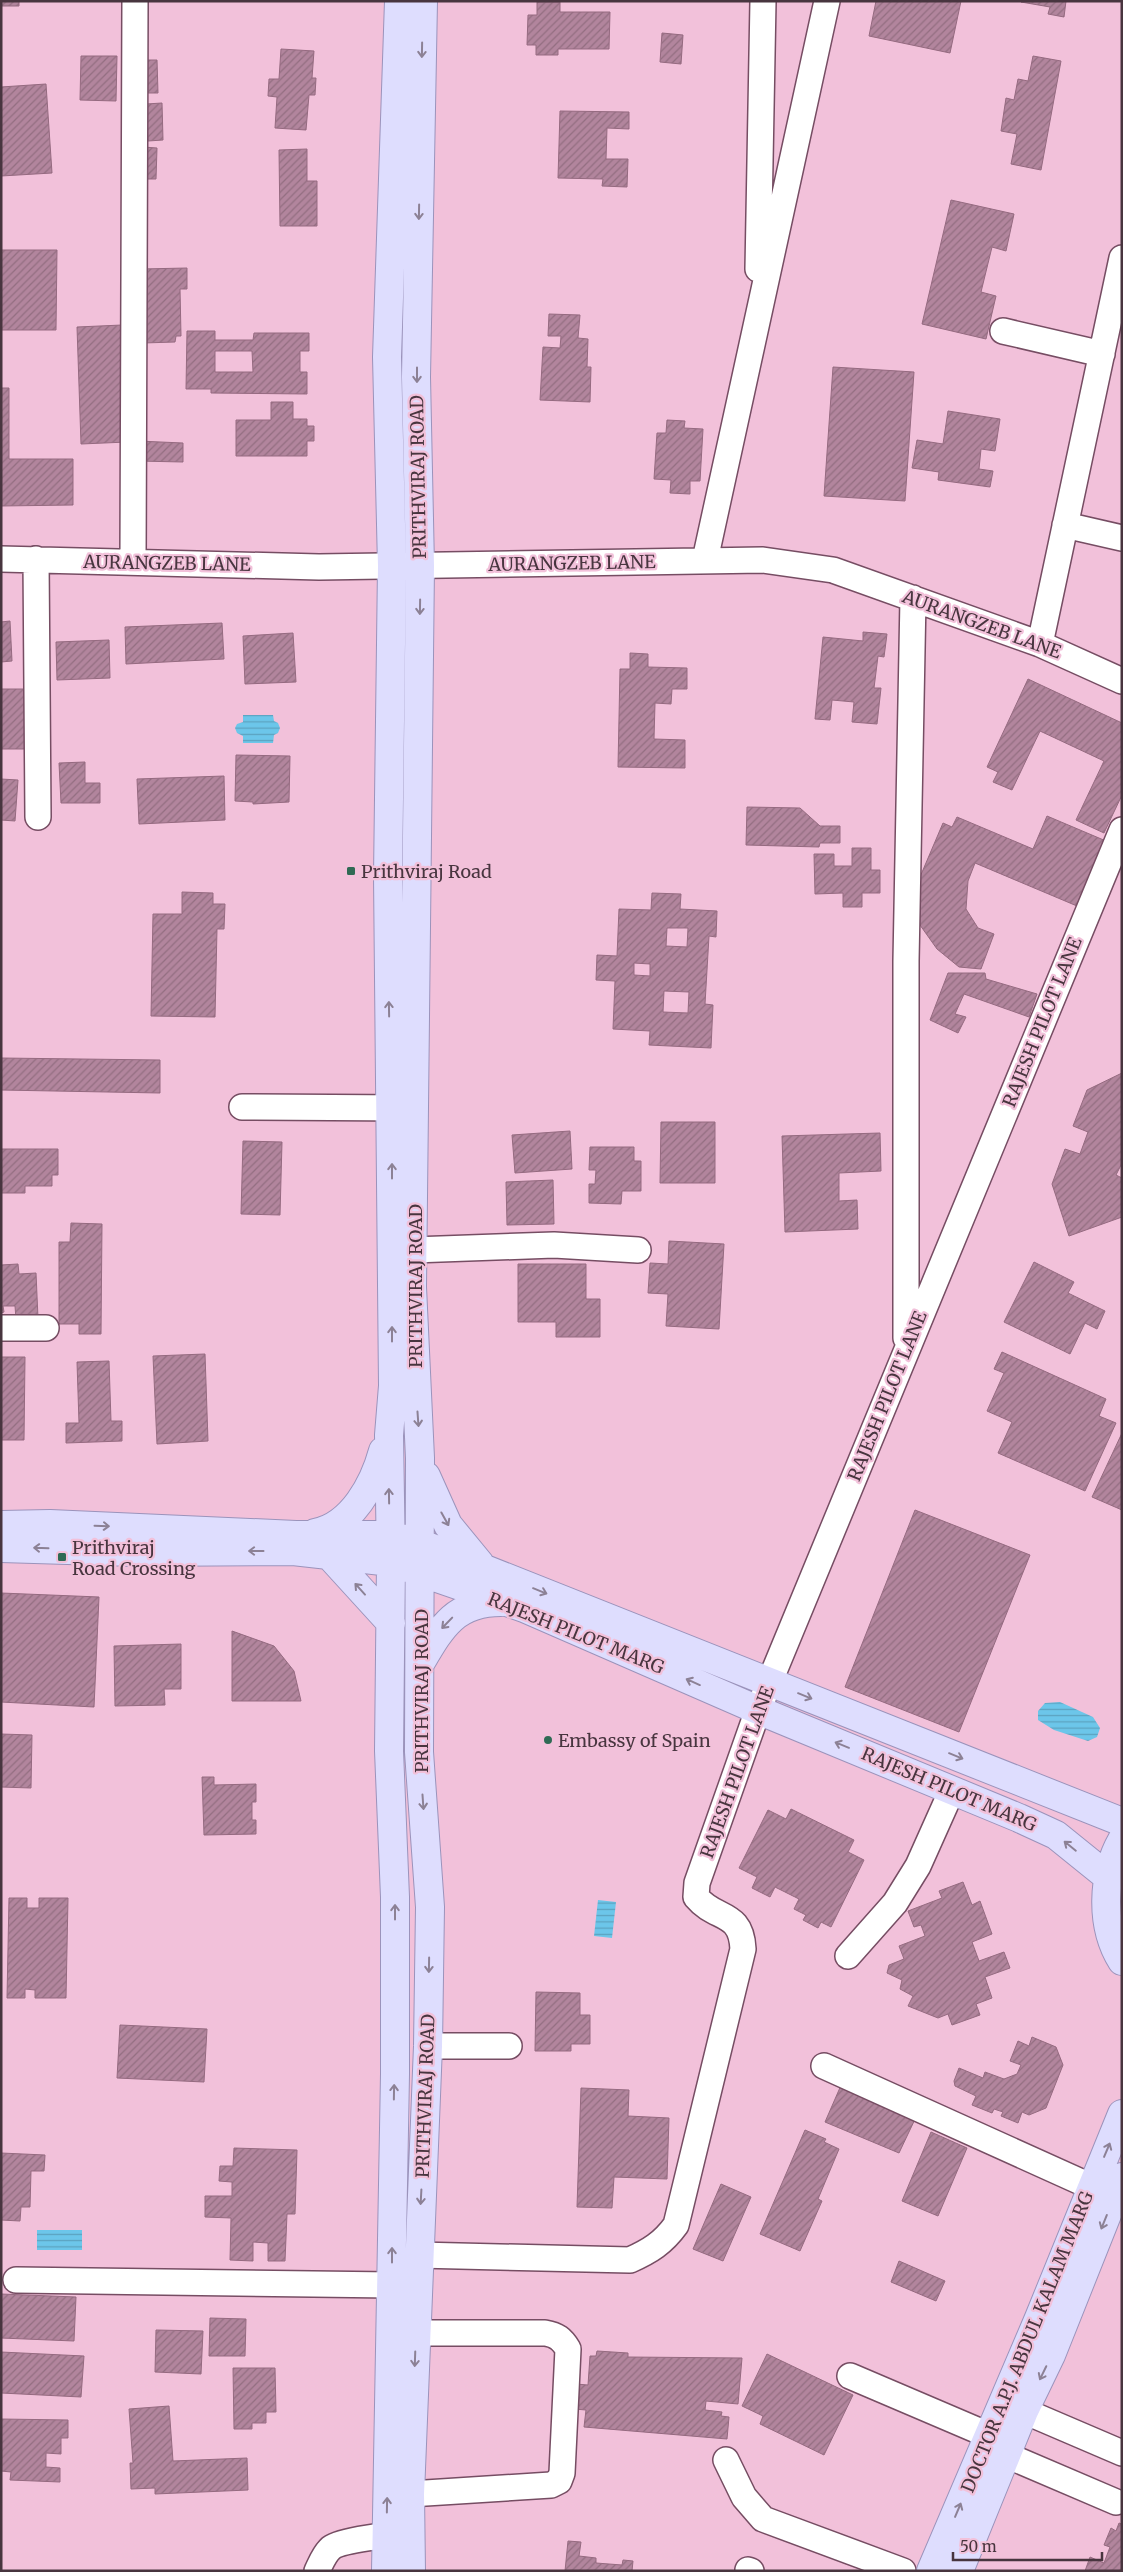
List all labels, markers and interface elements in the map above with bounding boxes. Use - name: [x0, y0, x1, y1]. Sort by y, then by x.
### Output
- one-way arrow: [417, 42, 427, 58]
- one-way arrow: [415, 204, 424, 220]
- one-way arrow: [412, 366, 422, 383]
- street label: PRITHVIRAJ ROAD: [405, 395, 431, 559]
- street label: AURANGZEB LANE: [82, 550, 251, 576]
- street label: AURANGZEB LANE: [487, 550, 656, 576]
- street label: AURANGZEB LANE: [899, 584, 1065, 664]
- one-way arrow: [415, 599, 425, 615]
- place label: Prithviraj Road: [361, 860, 492, 883]
- marker: Prithviraj Road: [345, 865, 357, 877]
- street label: RAJESH PILOT LANE: [997, 933, 1087, 1110]
- one-way arrow: [385, 1001, 394, 1017]
- one-way arrow: [387, 1163, 397, 1180]
- street label: PRITHVIRAJ ROAD: [404, 1204, 427, 1368]
- street label: RAJESH PILOT LANE: [842, 1307, 932, 1484]
- one-way arrow: [387, 1326, 397, 1342]
- one-way arrow: [413, 1411, 423, 1427]
- one-way arrow: [384, 1488, 394, 1504]
- one-way arrow: [441, 1512, 451, 1526]
- one-way arrow: [94, 1521, 110, 1531]
- place label: Prithviraj Road Crossing: [72, 1536, 196, 1580]
- one-way arrow: [33, 1544, 49, 1553]
- one-way arrow: [248, 1546, 264, 1556]
- marker: Prithviraj Road Crossing: [56, 1551, 68, 1563]
- one-way arrow: [354, 1583, 366, 1596]
- one-way arrow: [532, 1586, 547, 1596]
- street label: RAJESH PILOT MARG: [485, 1587, 667, 1679]
- street label: PRITHVIRAJ ROAD: [410, 1609, 433, 1773]
- one-way arrow: [441, 1616, 453, 1629]
- one-way arrow: [686, 1676, 701, 1686]
- street label: RAJESH PILOT LANE: [695, 1682, 779, 1861]
- one-way arrow: [796, 1692, 812, 1701]
- place label: Embassy of Spain: [558, 1729, 711, 1752]
- marker: Embassy of Spain: [542, 1734, 554, 1746]
- one-way arrow: [835, 1740, 851, 1749]
- street label: RAJESH PILOT MARG: [858, 1742, 1040, 1836]
- one-way arrow: [947, 1752, 963, 1761]
- one-way arrow: [418, 1794, 427, 1810]
- one-way arrow: [1064, 1841, 1077, 1852]
- one-way arrow: [390, 1904, 400, 1920]
- one-way arrow: [424, 1956, 434, 1972]
- street label: PRITHVIRAJ ROAD: [411, 2014, 439, 2178]
- one-way arrow: [390, 2084, 399, 2100]
- one-way arrow: [1103, 2142, 1112, 2157]
- street label: DOCTOR A.P.J. ABDUL KALAM MARG: [956, 2188, 1098, 2496]
- one-way arrow: [416, 2189, 425, 2205]
- one-way arrow: [1099, 2214, 1108, 2229]
- one-way arrow: [387, 2247, 397, 2263]
- one-way arrow: [410, 2351, 419, 2367]
- one-way arrow: [1037, 2365, 1047, 2380]
- one-way arrow: [383, 2497, 392, 2513]
- one-way arrow: [953, 2503, 963, 2518]
- scale bar: [953, 2530, 1102, 2562]
- text: 50 m: [960, 2537, 997, 2556]

